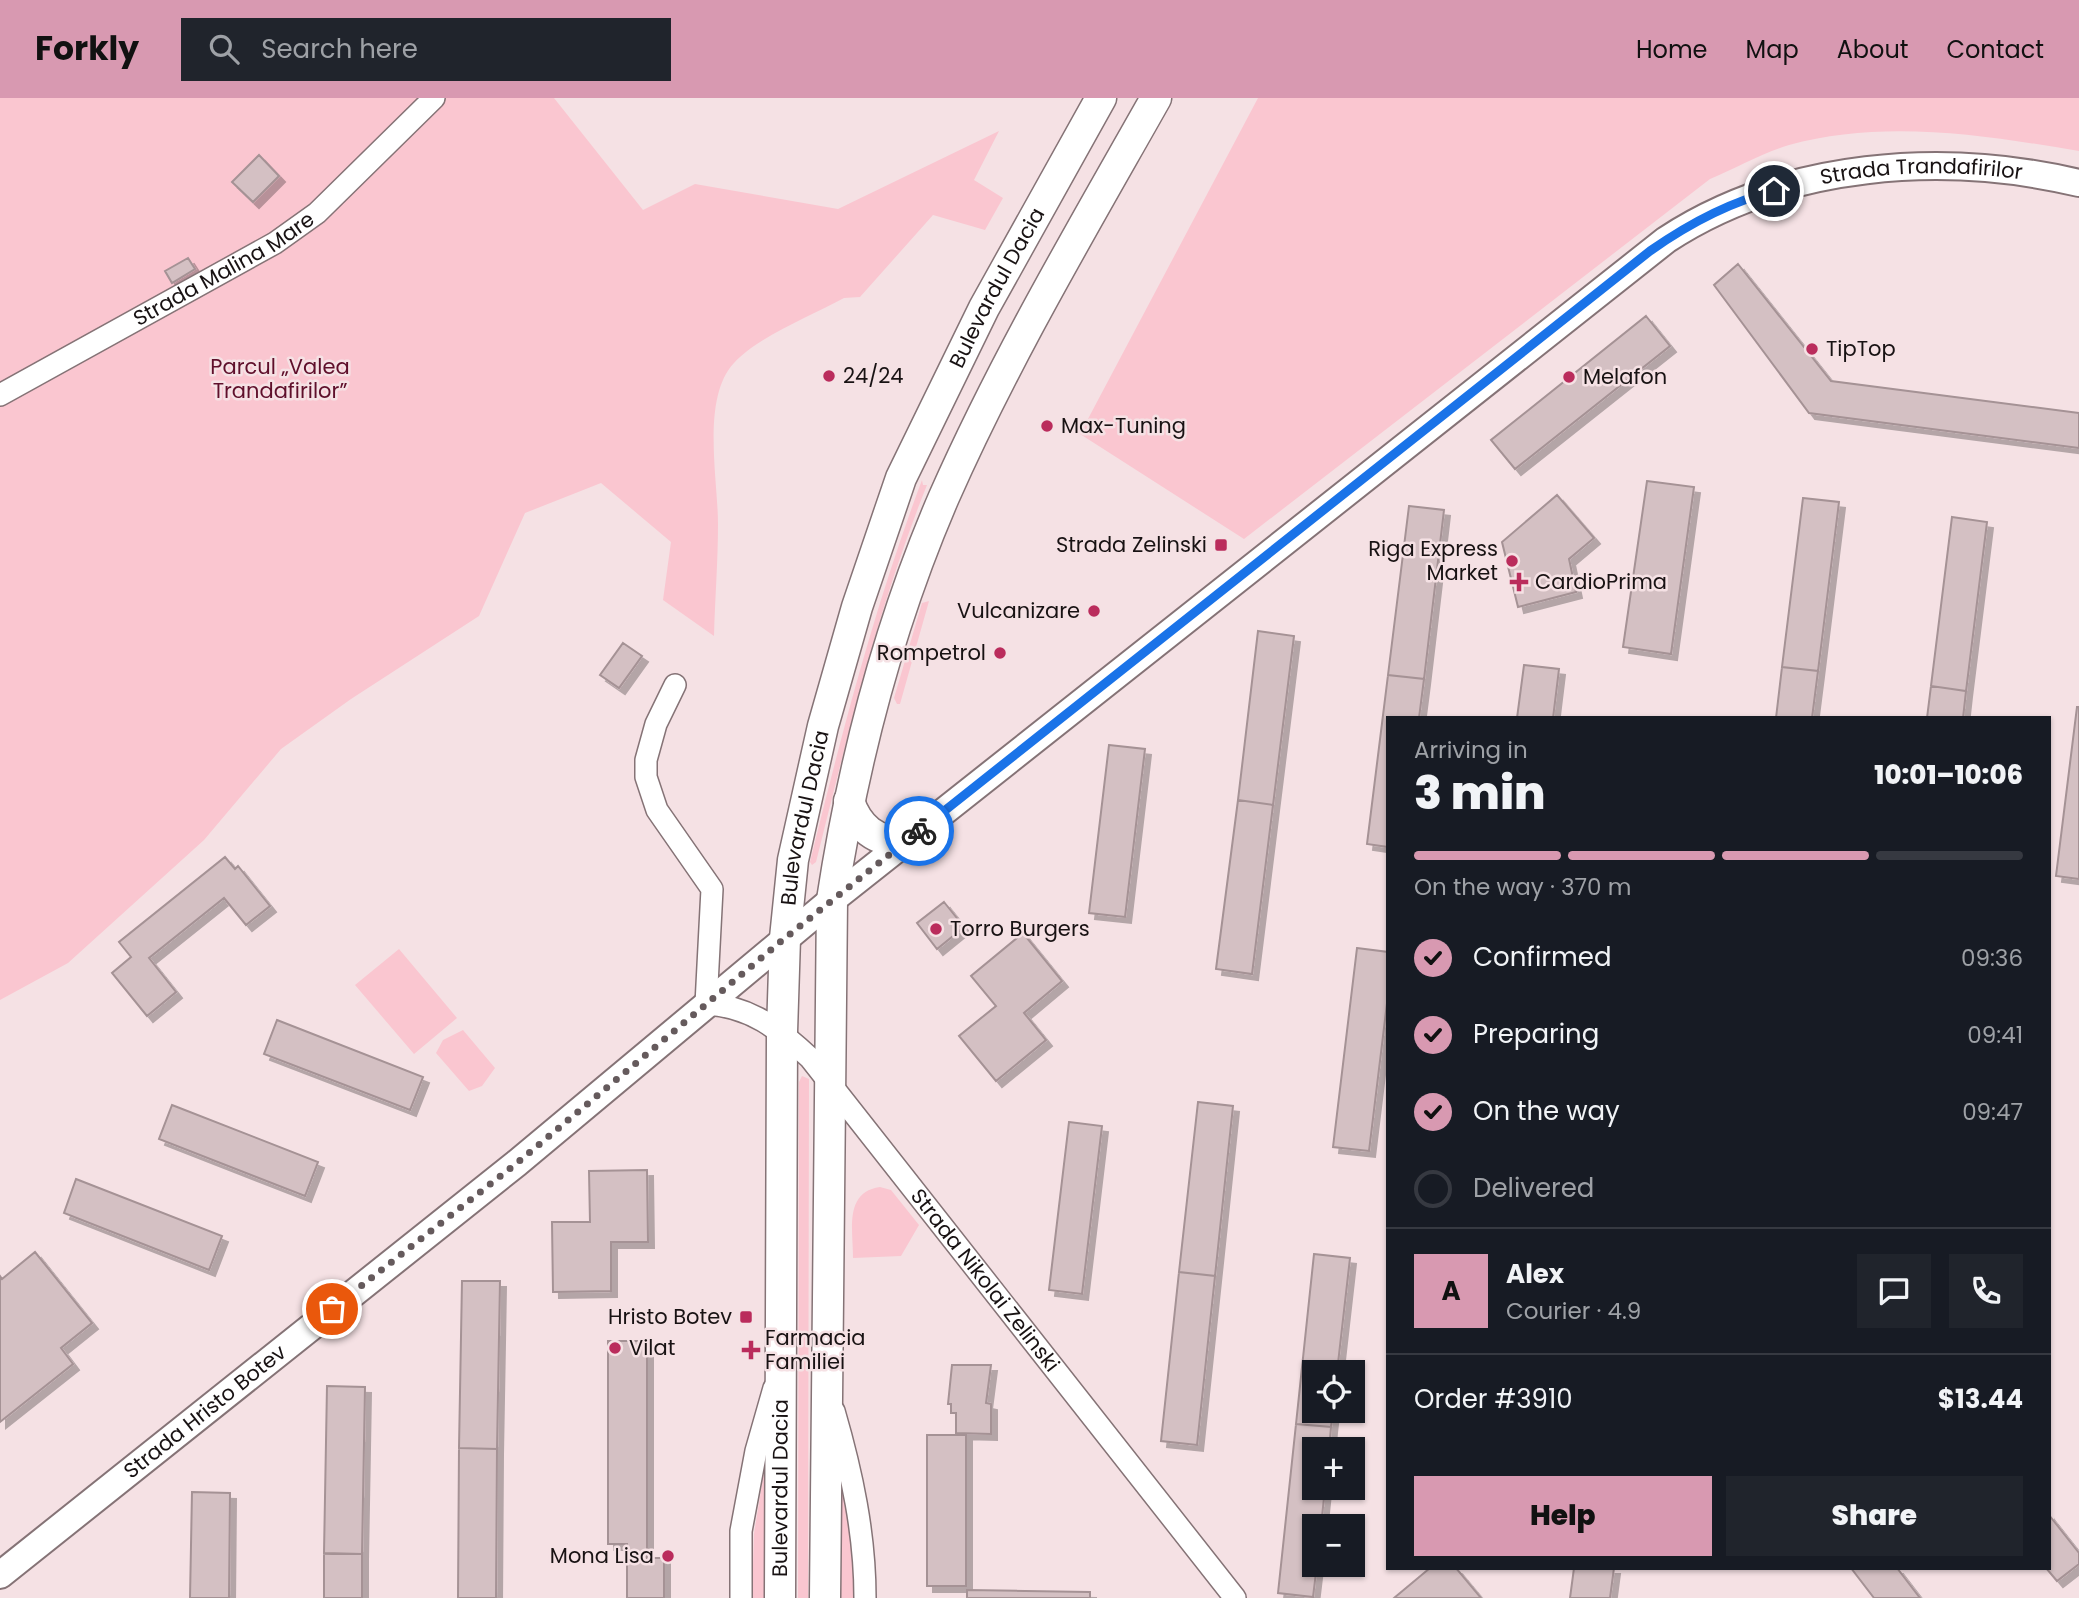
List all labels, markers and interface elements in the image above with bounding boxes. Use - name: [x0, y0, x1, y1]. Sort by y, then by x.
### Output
- search box: [181, 18, 671, 81]
- text: Forkly: [35, 25, 139, 72]
- icon: search: [205, 30, 243, 68]
- text: Search here: [261, 31, 418, 67]
- text: Home: [1636, 33, 1708, 66]
- text: Map: [1746, 33, 1799, 66]
- text: About: [1837, 33, 1908, 66]
- text: Contact: [1946, 33, 2044, 66]
- street label: Strada Trandafirilor: [1818, 151, 2025, 191]
- pin: [1744, 161, 1804, 221]
- icon: home: [1755, 172, 1793, 210]
- street label: Bulevardul Dacia: [942, 202, 1051, 373]
- street label: Strada Malina Mare: [128, 204, 320, 333]
- place label: TipTop: [1826, 334, 1896, 363]
- marker: TipTop: [1804, 341, 1820, 357]
- park label: Parcul „Valea Trandafirilor”: [210, 352, 350, 405]
- place label: 24/24: [843, 361, 904, 390]
- place label: Melafon: [1583, 362, 1667, 391]
- marker: 24/24: [821, 368, 837, 384]
- marker: Melafon: [1561, 369, 1577, 385]
- place label: Max-Tuning: [1061, 411, 1186, 440]
- marker: Max-Tuning: [1039, 418, 1055, 434]
- place label: Strada Zelinski: [1056, 530, 1207, 559]
- place label: Riga Express Market: [1368, 534, 1498, 587]
- marker: Strada Zelinski: [1213, 537, 1229, 553]
- marker: Riga Express Market: [1504, 553, 1520, 569]
- place label: CardioPrima: [1535, 567, 1667, 596]
- marker: CardioPrima: [1509, 572, 1529, 592]
- place label: Vulcanizare: [957, 596, 1080, 625]
- marker: Vulcanizare: [1086, 603, 1102, 619]
- place label: Rompetrol: [877, 638, 986, 667]
- marker: Rompetrol: [992, 645, 1008, 661]
- street label: Bulevardul Dacia: [773, 727, 836, 907]
- text: Arriving in: [1414, 734, 1528, 766]
- text: 10:01–10:06: [1874, 757, 2023, 793]
- text: 3 min: [1414, 761, 1546, 825]
- courier: [884, 796, 954, 866]
- icon: bike: [900, 812, 938, 850]
- text: On the way · 370 m: [1414, 871, 1631, 903]
- place label: Torro Burgers: [950, 914, 1090, 943]
- marker: Torro Burgers: [928, 921, 944, 937]
- icon: check: [1414, 939, 1452, 977]
- text: Confirmed: [1473, 939, 1611, 975]
- text: 09:36: [1961, 942, 2023, 974]
- icon: check: [1414, 1016, 1452, 1054]
- text: Preparing: [1473, 1016, 1599, 1052]
- text: 09:41: [1967, 1019, 2023, 1051]
- icon: check: [1414, 1093, 1452, 1131]
- text: On the way: [1473, 1093, 1620, 1129]
- text: 09:47: [1962, 1096, 2023, 1128]
- text: Delivered: [1473, 1170, 1594, 1206]
- street label: Strada Nikolai Zelinski: [904, 1183, 1067, 1378]
- button: chat: [1857, 1254, 1931, 1328]
- button: phone: [1949, 1254, 2023, 1328]
- text: Alex: [1506, 1256, 1564, 1292]
- text: A: [1441, 1273, 1461, 1309]
- pin: [302, 1279, 362, 1339]
- icon: bag: [313, 1290, 351, 1328]
- text: Courier · 4.9: [1506, 1295, 1641, 1327]
- place label: Hristo Botev: [608, 1302, 732, 1331]
- marker: Hristo Botev: [738, 1309, 754, 1325]
- place label: Farmacia Familiei: [765, 1323, 866, 1376]
- place label: Vilat: [629, 1333, 675, 1362]
- street label: Strada Hristo Botev: [117, 1337, 292, 1485]
- marker: Vilat: [607, 1340, 623, 1356]
- marker: Farmacia Familiei: [743, 1342, 759, 1358]
- map controls: [1302, 1360, 1365, 1577]
- button: locate: [1302, 1360, 1365, 1423]
- text: Order #3910: [1414, 1381, 1573, 1417]
- text: $13.44: [1938, 1381, 2023, 1417]
- street label: Bulevardul Dacia: [765, 1399, 795, 1577]
- button: +: [1302, 1437, 1365, 1500]
- button: Help: [1414, 1476, 1712, 1556]
- button: Share: [1726, 1476, 2023, 1556]
- button: −: [1302, 1514, 1365, 1577]
- place label: Mona Lisa: [550, 1541, 654, 1570]
- marker: Mona Lisa: [660, 1548, 676, 1564]

